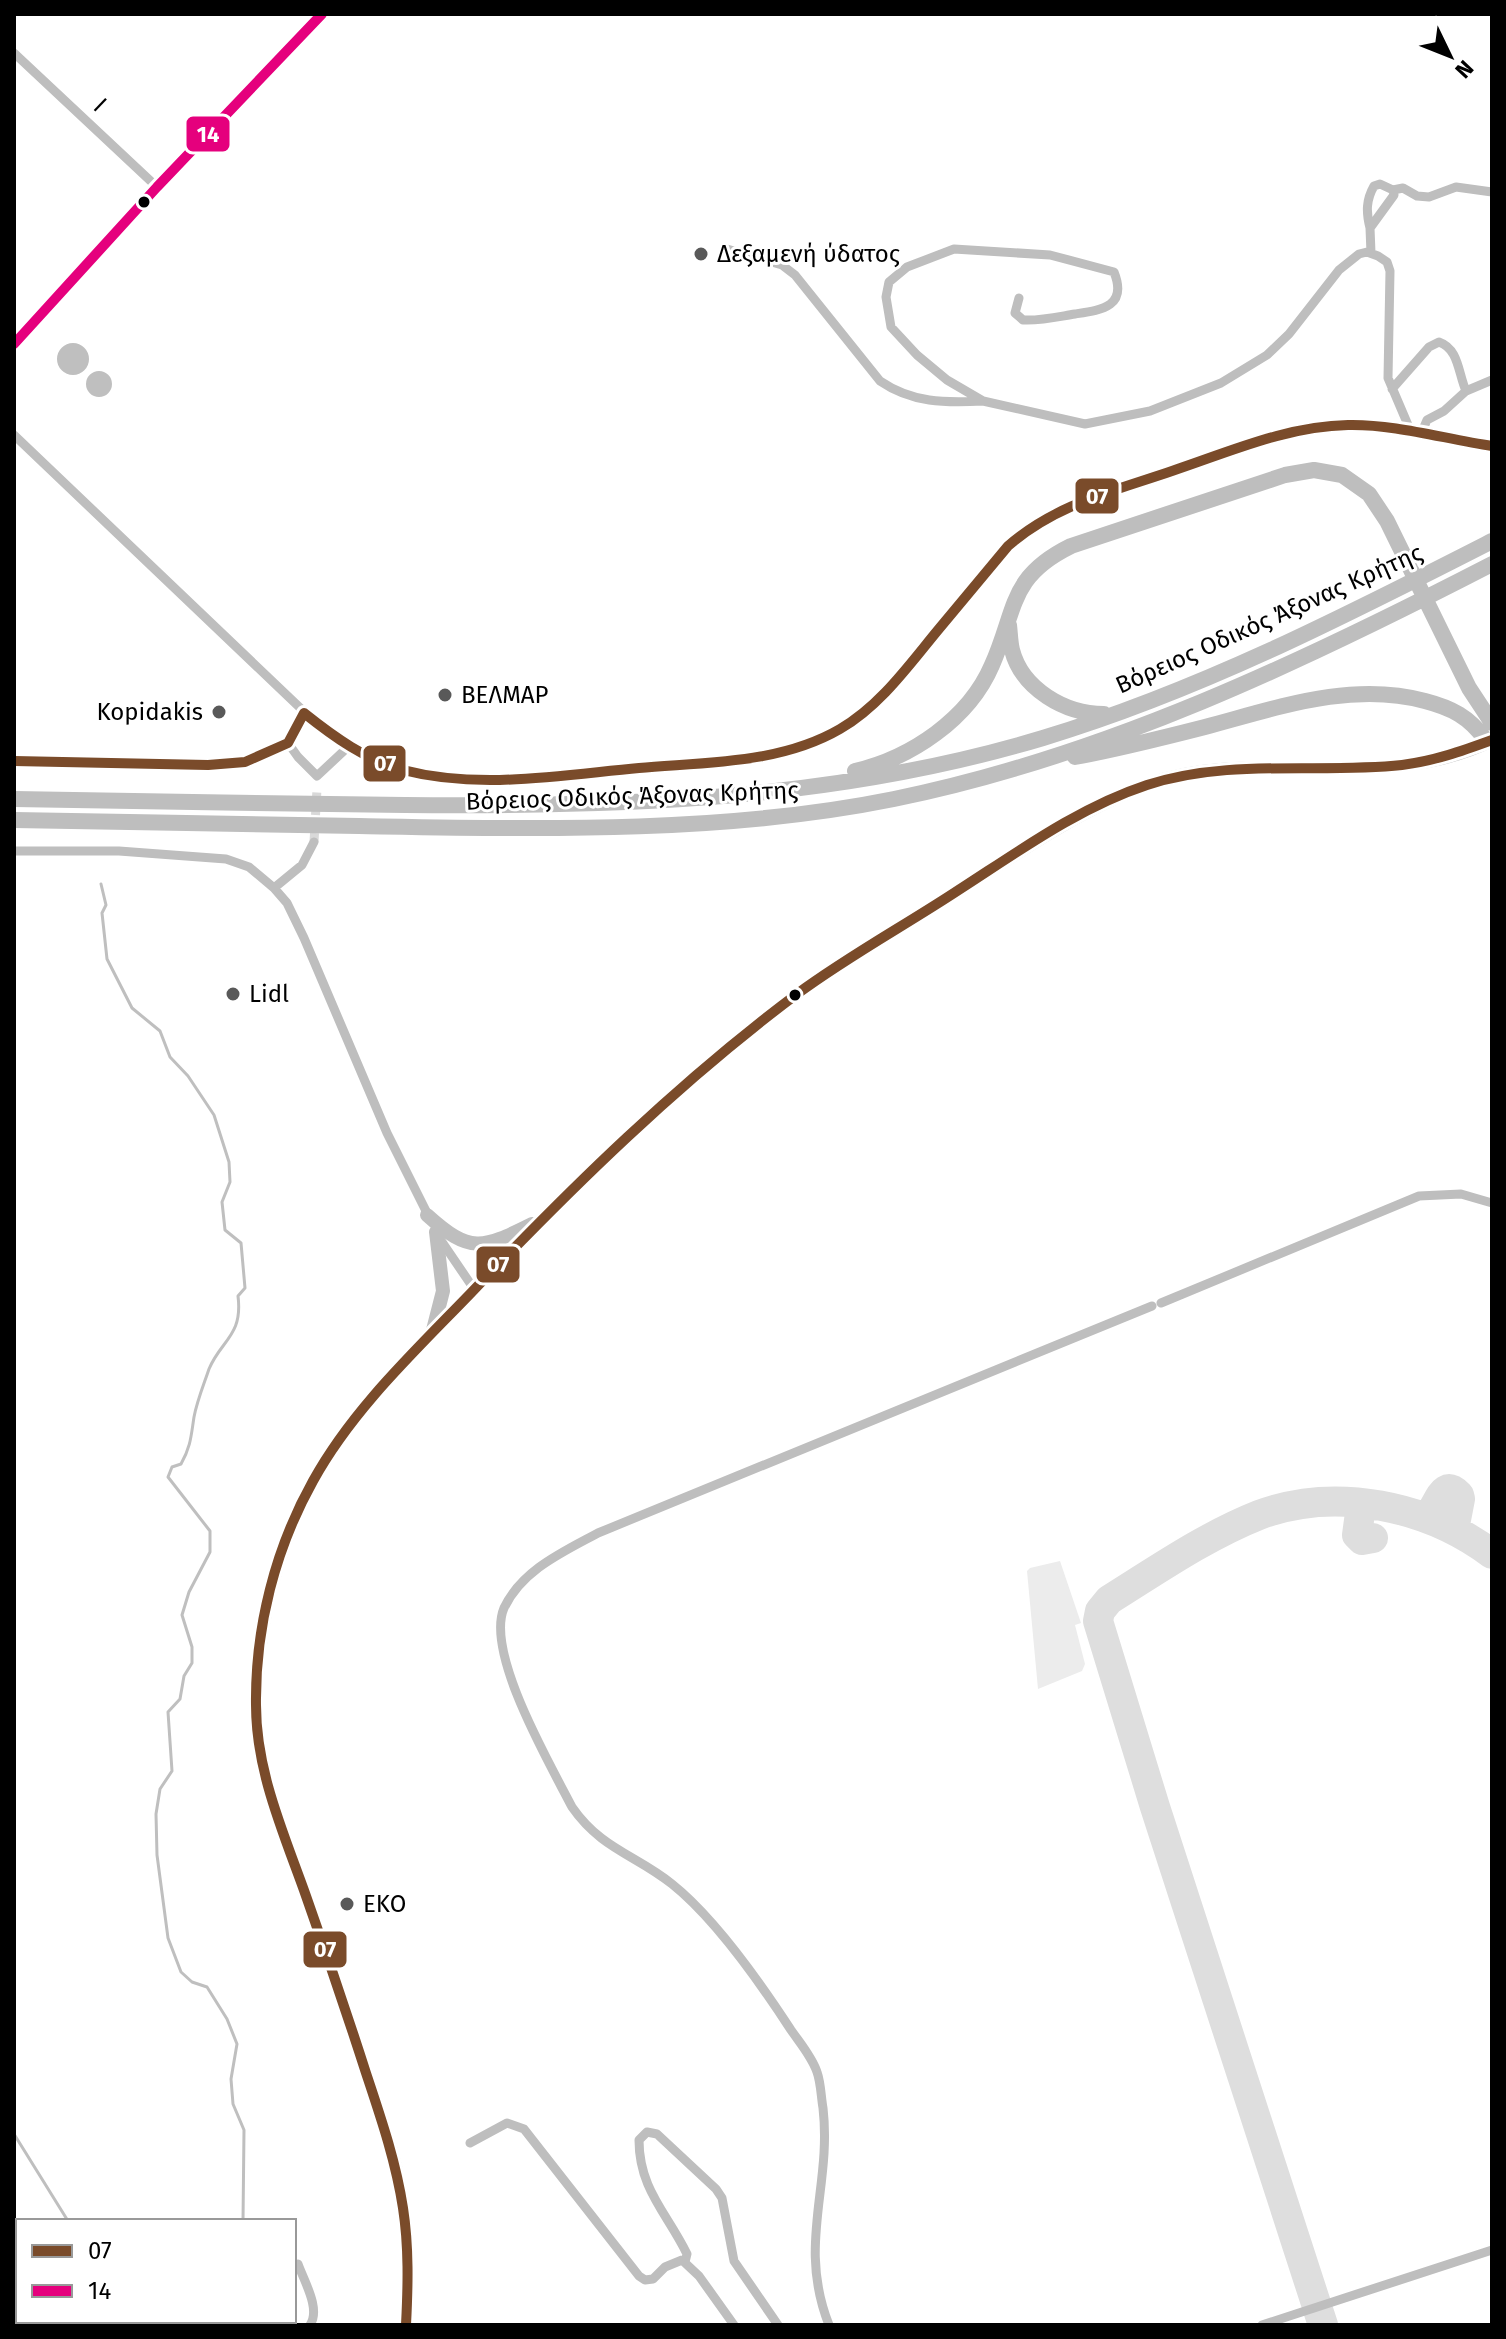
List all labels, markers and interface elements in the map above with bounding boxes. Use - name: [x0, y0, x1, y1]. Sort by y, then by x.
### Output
- north arrow: [1410, 16, 1490, 96]
- text: N: [1449, 55, 1479, 84]
- street label: Ι: [88, 92, 112, 118]
- line badge: 14: [185, 115, 231, 153]
- text: 14: [197, 121, 219, 148]
- unlabelled marker: [136, 194, 152, 210]
- place label: Δεξαμενή ύδατος: [717, 240, 900, 268]
- marker: Δεξαμενή ύδατος: [692, 245, 710, 263]
- line badge: 07: [1074, 477, 1120, 515]
- text: 07: [1086, 483, 1108, 510]
- street label: Βόρειος Οδικός Άξονας Κρήτης: [1111, 539, 1427, 699]
- place label: ΒΕΛΜΑΡ: [461, 681, 549, 709]
- marker: ΒΕΛΜΑΡ: [436, 686, 454, 704]
- place label: Kopidakis: [96, 698, 203, 726]
- marker: Kopidakis: [210, 703, 228, 721]
- line badge: 07: [362, 744, 407, 783]
- text: 07: [374, 750, 396, 777]
- street label: Βόρειος Οδικός Άξονας Κρήτης: [465, 776, 799, 816]
- place label: Lidl: [249, 980, 289, 1008]
- marker: Lidl: [224, 985, 242, 1003]
- unlabelled marker: [787, 987, 803, 1003]
- line badge: 07: [475, 1245, 521, 1284]
- text: 07: [487, 1251, 509, 1278]
- place label: EKO: [363, 1890, 406, 1918]
- marker: EKO: [338, 1895, 356, 1913]
- line badge: 07: [302, 1930, 348, 1969]
- text: 07: [314, 1936, 336, 1963]
- legend: [16, 2219, 296, 2323]
- text: 07: [88, 2237, 112, 2265]
- text: 14: [88, 2277, 111, 2305]

